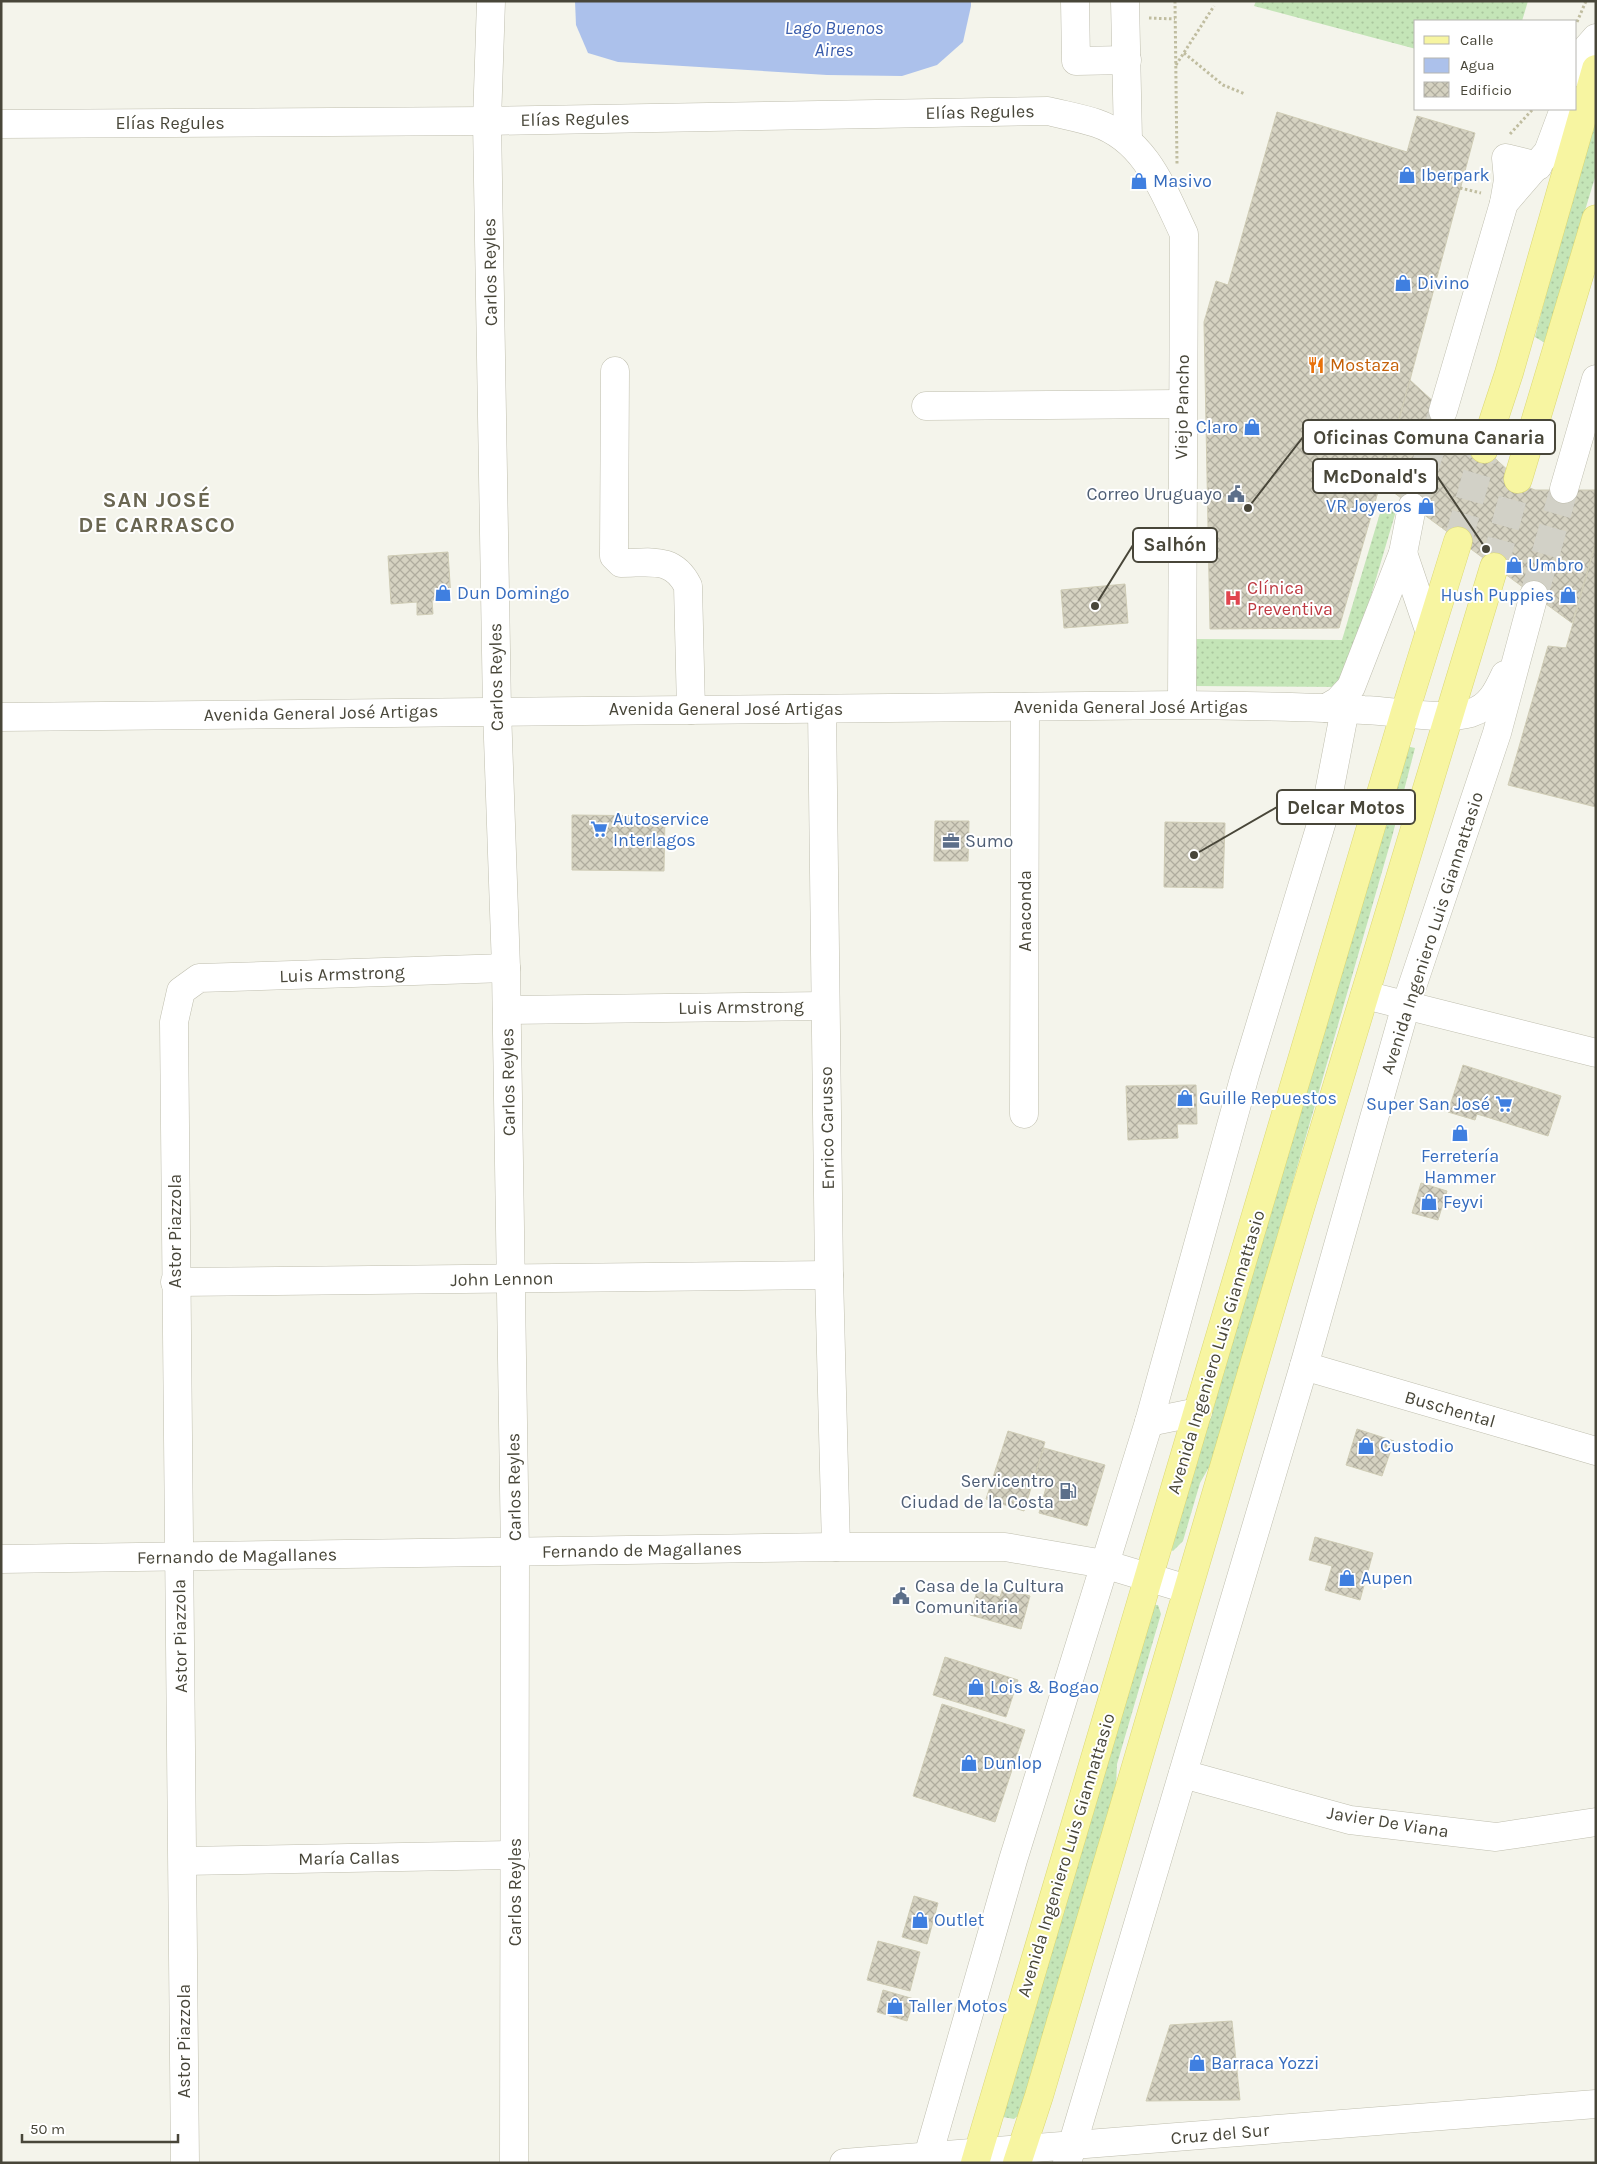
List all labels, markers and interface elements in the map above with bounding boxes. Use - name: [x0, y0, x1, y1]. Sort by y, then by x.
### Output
- water label: Lago Buenos Aires: [784, 17, 884, 61]
- legend: [1414, 20, 1577, 110]
- text: Calle: [1460, 31, 1494, 49]
- text: Agua: [1460, 56, 1494, 74]
- text: Edificio: [1460, 81, 1512, 99]
- street label: Elías Regules: [925, 100, 1035, 124]
- street label: Elías Regules: [520, 107, 630, 131]
- street label: Elías Regules: [115, 112, 225, 134]
- place label: Iberpark: [1421, 164, 1490, 186]
- shop icon: Iberpark: [1397, 165, 1417, 185]
- place label: Masivo: [1153, 170, 1212, 192]
- shop icon: Masivo: [1129, 171, 1149, 191]
- street label: Carlos Reyles: [478, 218, 502, 326]
- place label: Divino: [1417, 272, 1469, 294]
- shop icon: Divino: [1393, 273, 1413, 293]
- street label: Viejo Pancho: [1170, 354, 1194, 460]
- place label: Mostaza: [1330, 354, 1400, 376]
- restaurant icon: Mostaza: [1306, 355, 1326, 375]
- place label: Claro: [1196, 416, 1238, 438]
- shop icon: Claro: [1242, 417, 1262, 437]
- callout: Oficinas Comuna Canaria: [1303, 420, 1555, 454]
- text: Oficinas Comuna Canaria: [1313, 427, 1545, 449]
- callout: McDonald's: [1313, 459, 1437, 493]
- text: McDonald's: [1323, 466, 1427, 488]
- place label: Correo Uruguayo: [1086, 483, 1222, 505]
- public building icon: Correo Uruguayo: [1226, 484, 1246, 504]
- district label: SAN JOSÉ DE CARRASCO: [78, 486, 236, 538]
- place label: VR Joyeros: [1326, 495, 1412, 517]
- shop icon: VR Joyeros: [1416, 496, 1436, 516]
- callout: Salhón: [1133, 528, 1217, 562]
- text: Salhón: [1143, 534, 1207, 556]
- place label: Umbro: [1528, 554, 1584, 576]
- shop icon: Umbro: [1504, 555, 1524, 575]
- place label: Clínica Preventiva: [1247, 577, 1333, 620]
- place label: Dun Domingo: [457, 582, 570, 604]
- shop icon: Dun Domingo: [433, 583, 453, 603]
- place label: Hush Puppies: [1441, 584, 1554, 606]
- shop icon: Hush Puppies: [1558, 585, 1578, 605]
- hospital icon: Clínica Preventiva: [1223, 588, 1243, 608]
- street label: Carlos Reyles: [484, 623, 508, 731]
- street label: Avenida General José Artigas: [1014, 696, 1248, 718]
- street label: Avenida General José Artigas: [609, 698, 843, 720]
- street label: Avenida General José Artigas: [204, 700, 438, 726]
- street label: Avenida Ingeniero Luis Giannattasio: [1376, 789, 1488, 1077]
- callout: Delcar Motos: [1277, 790, 1415, 824]
- text: Delcar Motos: [1287, 797, 1405, 819]
- place label: Autoservice Interlagos: [613, 808, 709, 851]
- supermarket icon: Autoservice Interlagos: [589, 819, 609, 839]
- place label: Sumo: [965, 830, 1013, 852]
- office icon: Sumo: [941, 831, 961, 851]
- street label: Anaconda: [1014, 870, 1036, 952]
- street label: Luis Armstrong: [279, 961, 405, 987]
- street label: Luis Armstrong: [678, 995, 804, 1019]
- street label: Carlos Reyles: [496, 1028, 520, 1136]
- street label: Enrico Carusso: [815, 1066, 839, 1190]
- place label: Guille Repuestos: [1199, 1087, 1337, 1109]
- shop icon: Guille Repuestos: [1175, 1088, 1195, 1108]
- place label: Super San José: [1366, 1093, 1490, 1115]
- supermarket icon: Super San José: [1494, 1094, 1514, 1114]
- shop icon: Ferretería Hammer: [1450, 1123, 1470, 1143]
- place label: Ferretería Hammer: [1421, 1145, 1499, 1188]
- street label: Astor Piazzola: [164, 1174, 186, 1288]
- place label: Feyvi: [1443, 1191, 1484, 1213]
- shop icon: Feyvi: [1419, 1192, 1439, 1212]
- street label: Avenida Ingeniero Luis Giannattasio: [1162, 1207, 1270, 1497]
- street label: John Lennon: [450, 1267, 554, 1291]
- street label: Buschental: [1402, 1386, 1498, 1432]
- street label: Carlos Reyles: [502, 1433, 526, 1541]
- place label: Custodio: [1380, 1435, 1454, 1457]
- shop icon: Custodio: [1356, 1436, 1376, 1456]
- place label: Servicentro Ciudad de la Costa: [901, 1470, 1054, 1513]
- fuel station icon: Servicentro Ciudad de la Costa: [1058, 1481, 1078, 1501]
- street label: Fernando de Magallanes: [542, 1537, 742, 1563]
- street label: Fernando de Magallanes: [137, 1543, 337, 1569]
- place label: Aupen: [1361, 1567, 1413, 1589]
- shop icon: Aupen: [1337, 1568, 1357, 1588]
- place label: Casa de la Cultura Comunitaria: [915, 1575, 1064, 1618]
- street label: Astor Piazzola: [168, 1579, 192, 1693]
- public building icon: Casa de la Cultura Comunitaria: [891, 1586, 911, 1606]
- place label: Lois & Bogao: [990, 1676, 1099, 1698]
- shop icon: Lois & Bogao: [966, 1677, 986, 1697]
- street label: Avenida Ingeniero Luis Giannattasio: [1012, 1710, 1120, 2000]
- place label: Dunlop: [983, 1752, 1042, 1774]
- shop icon: Dunlop: [959, 1753, 979, 1773]
- street label: Javier De Viana: [1325, 1802, 1451, 1842]
- street label: Carlos Reyles: [504, 1838, 526, 1946]
- street label: María Callas: [298, 1846, 400, 1870]
- place label: Outlet: [934, 1909, 985, 1931]
- shop icon: Outlet: [910, 1910, 930, 1930]
- street label: Astor Piazzola: [173, 1984, 195, 2098]
- place label: Taller Motos: [909, 1995, 1008, 2017]
- shop icon: Taller Motos: [885, 1996, 905, 2016]
- place label: Barraca Yozzi: [1211, 2052, 1319, 2074]
- shop icon: Barraca Yozzi: [1187, 2053, 1207, 2073]
- scale bar: [22, 2112, 179, 2144]
- street label: Cruz del Sur: [1170, 2119, 1271, 2149]
- text: 50 m: [30, 2120, 65, 2138]

